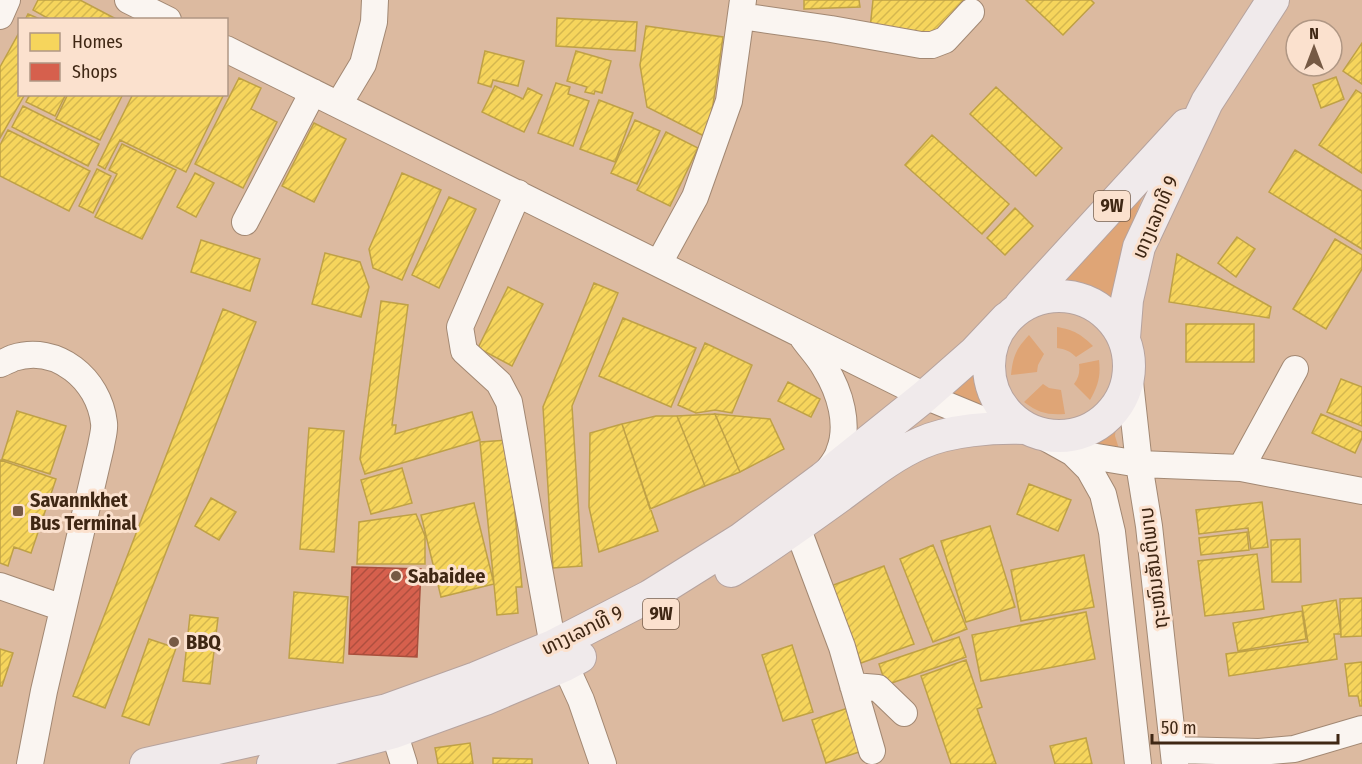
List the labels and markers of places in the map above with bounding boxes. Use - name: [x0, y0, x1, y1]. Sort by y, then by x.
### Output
- place label: Savannkhet Bus Terminal: [30, 488, 137, 535]
- marker: Savannkhet Bus Terminal: [11, 504, 25, 518]
- place label: Sabaidee: [408, 564, 485, 588]
- marker: Sabaidee: [389, 569, 403, 583]
- place label: BBQ: [186, 630, 221, 654]
- marker: BBQ: [167, 635, 181, 649]

